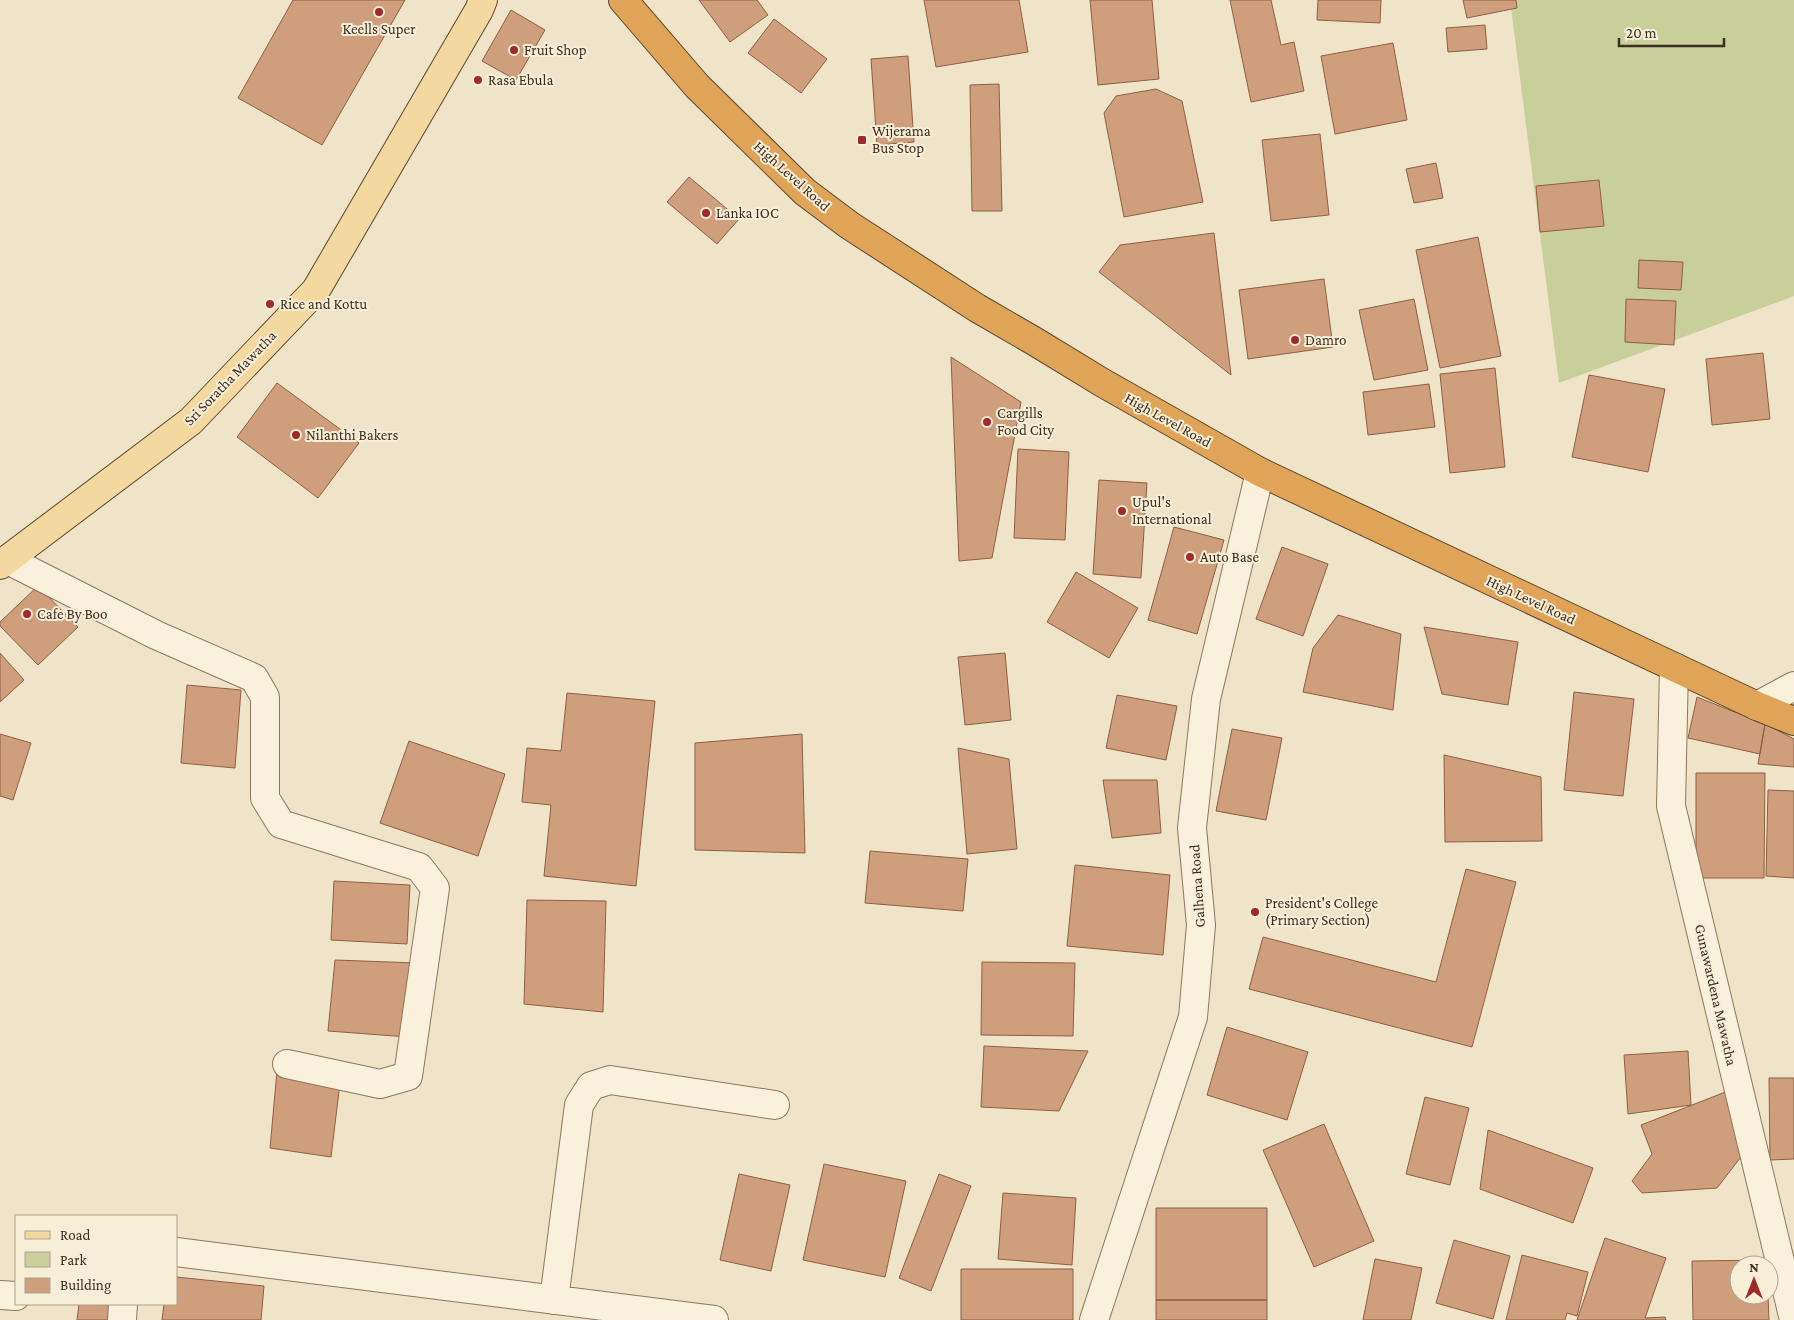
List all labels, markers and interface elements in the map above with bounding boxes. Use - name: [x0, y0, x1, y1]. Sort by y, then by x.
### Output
- marker: Keells Super: [373, 6, 385, 18]
- scale bar: [1619, 15, 1724, 47]
- place label: Keells Super: [343, 21, 416, 38]
- text: 20 m: [1626, 25, 1657, 41]
- place label: Fruit Shop: [524, 42, 587, 59]
- marker: Fruit Shop: [508, 44, 520, 56]
- place label: Rasa Ebula: [488, 72, 553, 88]
- marker: Rasa Ebula: [472, 74, 484, 86]
- place label: Wijerama Bus Stop: [872, 123, 931, 157]
- marker: Wijerama Bus Stop: [856, 134, 868, 146]
- street label: High Level Road: [750, 138, 833, 215]
- place label: Lanka IOC: [716, 205, 779, 221]
- marker: Lanka IOC: [700, 207, 712, 219]
- place label: Rice and Kottu: [280, 296, 367, 312]
- marker: Rice and Kottu: [264, 298, 276, 310]
- street label: Sri Soratha Mawatha: [181, 327, 279, 429]
- place label: Damro: [1305, 332, 1346, 348]
- marker: Damro: [1289, 334, 1301, 346]
- street label: High Level Road: [1121, 390, 1214, 451]
- place label: Cargills Food City: [997, 405, 1054, 439]
- marker: Cargills Food City: [981, 416, 993, 428]
- place label: Nilanthi Bakers: [306, 427, 399, 443]
- marker: Nilanthi Bakers: [290, 429, 302, 441]
- place label: Upul's International: [1132, 494, 1212, 527]
- marker: Upul's International: [1116, 505, 1128, 517]
- place label: Auto Base: [1200, 549, 1259, 565]
- marker: Auto Base: [1184, 551, 1196, 563]
- street label: High Level Road: [1483, 572, 1578, 629]
- place label: Cafe By Boo: [37, 606, 108, 623]
- marker: Cafe By Boo: [21, 608, 33, 620]
- street label: Galhena Road: [1186, 844, 1208, 928]
- place label: President's College (Primary Section): [1265, 895, 1378, 929]
- marker: President's College (Primary Section): [1249, 906, 1261, 918]
- street label: Gunawardena Mawatha: [1692, 923, 1740, 1067]
- legend: [15, 1215, 178, 1305]
- text: Road: [60, 1227, 91, 1243]
- text: Park: [60, 1252, 87, 1268]
- north arrow: [1729, 1255, 1779, 1305]
- text: N: [1749, 1259, 1759, 1275]
- text: Building: [60, 1277, 111, 1294]

